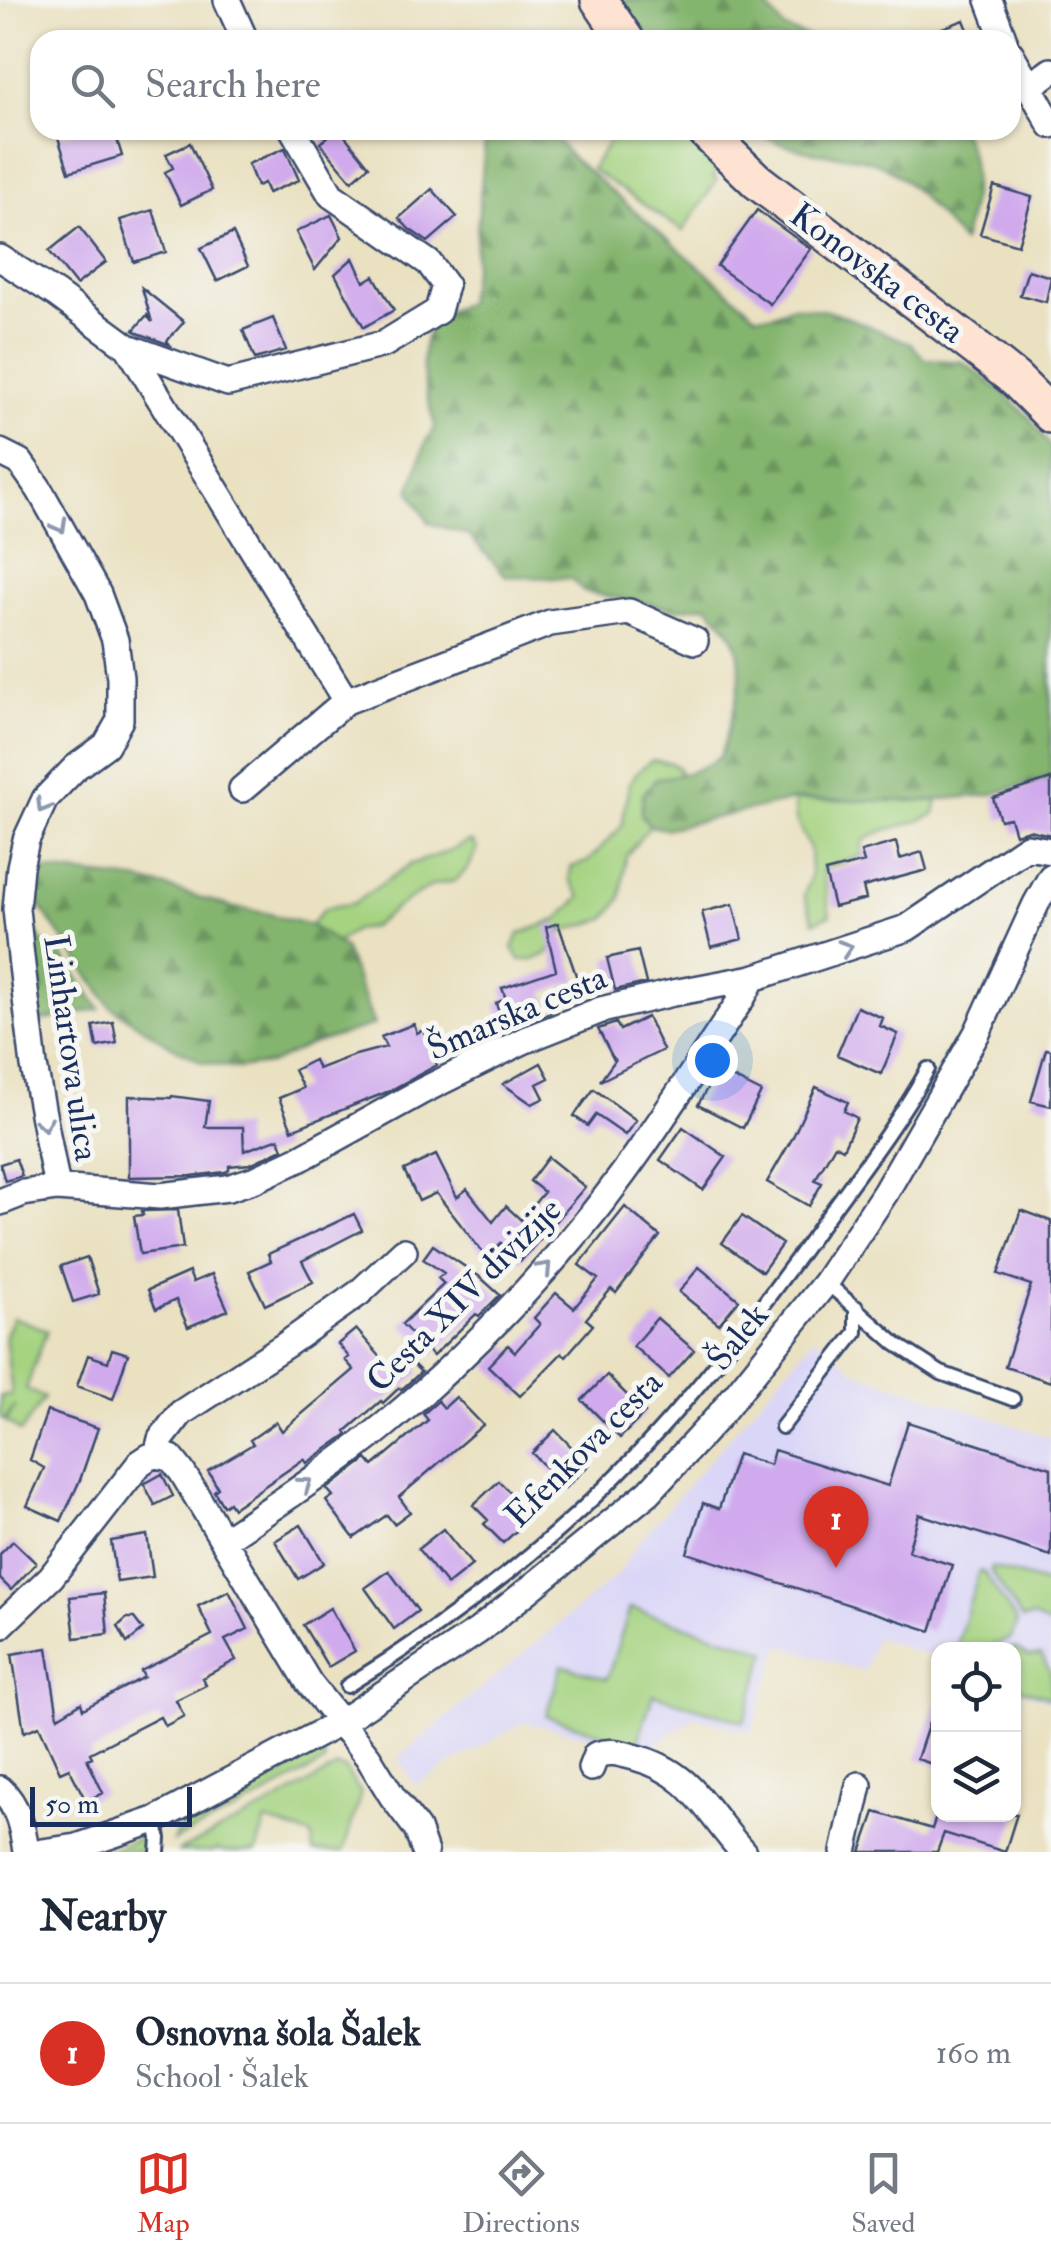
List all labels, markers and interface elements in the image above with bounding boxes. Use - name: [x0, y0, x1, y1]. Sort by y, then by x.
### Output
- search box: [30, 30, 1021, 140]
- icon: search: [65, 58, 120, 113]
- text: Search here: [145, 61, 321, 109]
- street label: Konovska cesta: [781, 193, 973, 353]
- one-way arrow: [47, 515, 67, 533]
- one-way arrow: [36, 795, 56, 813]
- street label: Linhartova ulica: [33, 932, 109, 1164]
- one-way arrow: [836, 939, 853, 960]
- street label: Šmarska cesta: [420, 953, 614, 1071]
- your location: [687, 1035, 738, 1086]
- one-way arrow: [33, 1116, 54, 1132]
- street label: Cesta XIV divizije: [357, 1188, 571, 1402]
- one-way arrow: [534, 1261, 552, 1279]
- street label: Šalek: [696, 1293, 779, 1380]
- street label: Efenkova cesta: [496, 1361, 672, 1537]
- one-way arrow: [293, 1478, 312, 1497]
- pin: 1: [804, 1486, 868, 1568]
- map controls: [931, 1642, 1021, 1822]
- button: locate: [931, 1642, 1021, 1732]
- button: layers: [931, 1732, 1021, 1822]
- scale bar: [30, 1782, 192, 1826]
- text: 50 m: [45, 1787, 99, 1822]
- text: Nearby: [40, 1891, 166, 1943]
- text: Osnovna šola Šalek: [135, 2009, 421, 2057]
- text: 1: [67, 2033, 78, 2073]
- text: 160 m: [936, 2033, 1011, 2073]
- text: School · Šalek: [135, 2057, 309, 2097]
- tab: Map: [136, 2146, 191, 2241]
- tab: Directions: [462, 2146, 580, 2241]
- tab: Saved: [851, 2146, 915, 2241]

